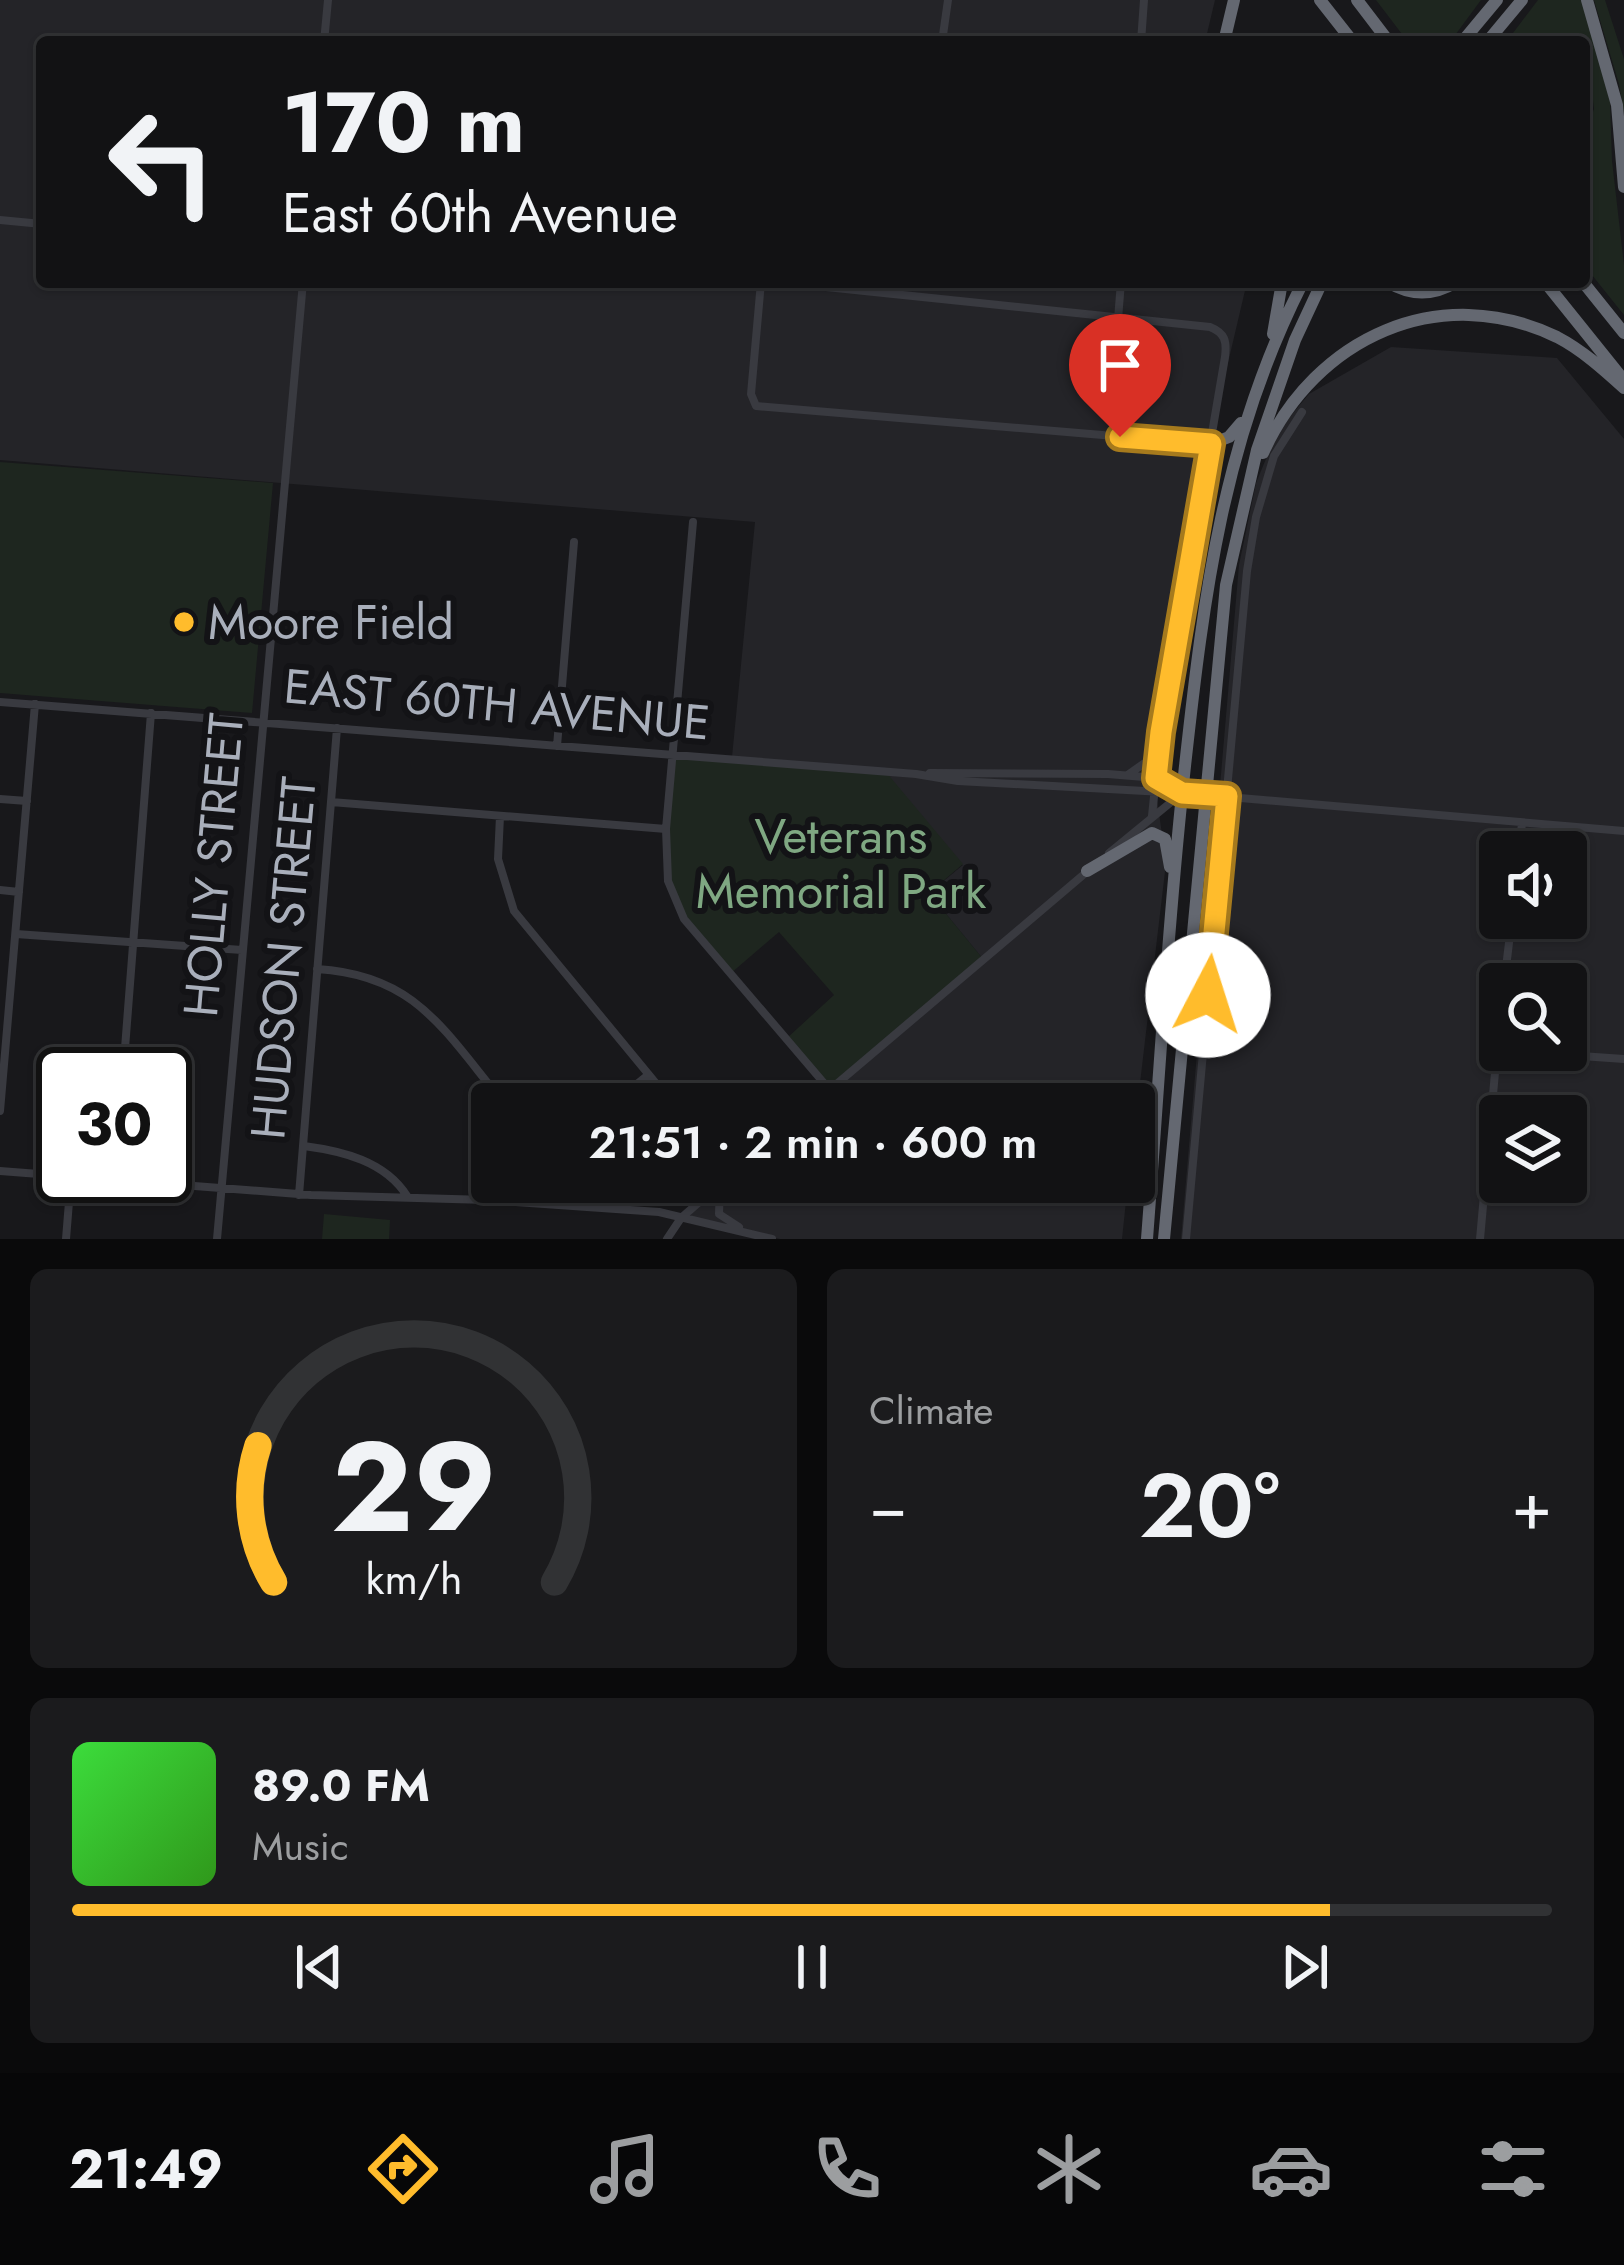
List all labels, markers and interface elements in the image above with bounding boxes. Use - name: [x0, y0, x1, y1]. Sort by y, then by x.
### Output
- text: 170 m: [282, 62, 525, 184]
- icon: left: [84, 84, 240, 240]
- text: East 60th Avenue: [282, 174, 678, 252]
- pin: [1069, 314, 1171, 437]
- icon: arrive: [1087, 332, 1153, 398]
- place label: Moore Field: [208, 588, 454, 657]
- marker: Moore Field: [171, 609, 197, 635]
- street label: EAST 60TH AVENUE: [281, 652, 713, 757]
- street label: HOLLY STREET: [166, 711, 261, 1019]
- street label: HUDSON STREET: [233, 774, 334, 1142]
- park label: Veterans Memorial Park: [696, 802, 987, 926]
- map controls: [1479, 831, 1587, 1203]
- button: sound: [1479, 831, 1587, 939]
- position arrow: [1145, 932, 1271, 1058]
- button: search: [1479, 963, 1587, 1071]
- speed limit sign: 30: [36, 1047, 192, 1203]
- button: layers: [1479, 1095, 1587, 1203]
- text: 21:51 · 2 min · 600 m: [589, 1110, 1037, 1175]
- text: Climate: [869, 1382, 993, 1439]
- text: 29: [331, 1397, 496, 1578]
- text: 20°: [1139, 1441, 1280, 1571]
- text: −: [869, 1458, 908, 1554]
- text: +: [1511, 1458, 1552, 1554]
- text: km/h: [365, 1547, 462, 1609]
- text: 89.0 FM: [252, 1753, 430, 1818]
- text: Music: [252, 1818, 349, 1875]
- icon: previous: [286, 1934, 352, 2000]
- icon: pause: [779, 1934, 845, 2000]
- icon: next: [1272, 1934, 1338, 2000]
- icon: directions: [361, 2127, 445, 2211]
- icon: music: [583, 2127, 667, 2211]
- icon: phone: [805, 2127, 889, 2211]
- icon: climate: [1027, 2127, 1111, 2211]
- icon: car: [1249, 2127, 1333, 2211]
- icon: filters: [1471, 2127, 1555, 2211]
- text: 21:49: [69, 2130, 223, 2208]

